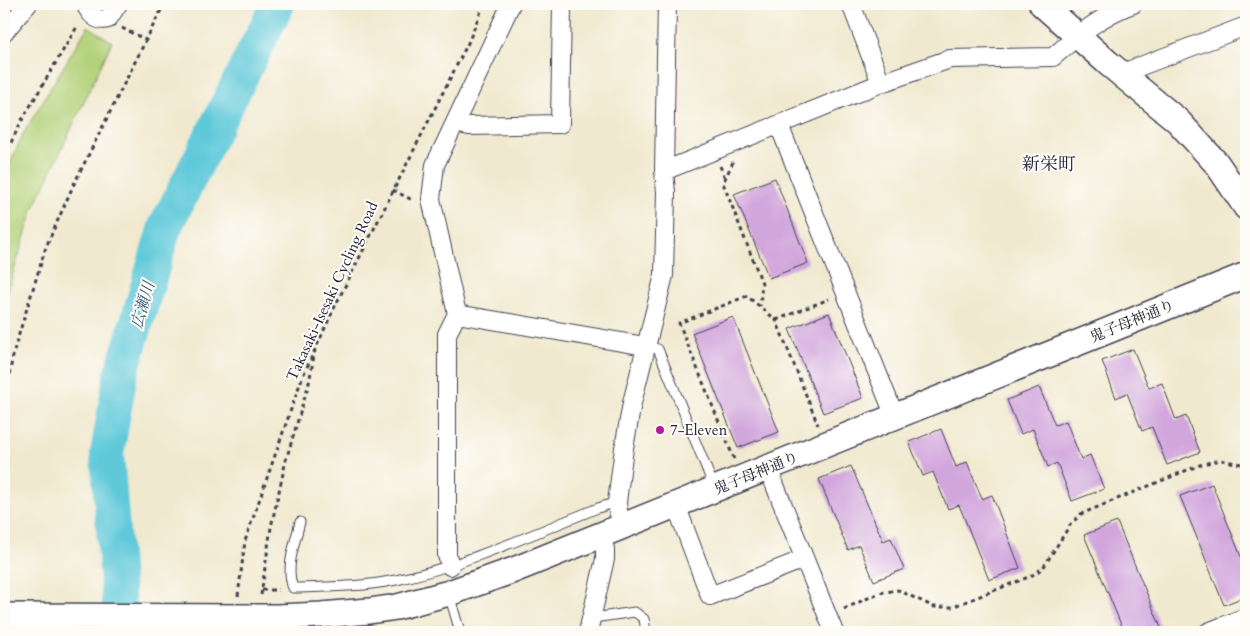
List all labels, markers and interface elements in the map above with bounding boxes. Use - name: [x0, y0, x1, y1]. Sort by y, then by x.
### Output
- district label: 新栄町: [1022, 152, 1076, 177]
- street label: Takasaki-Isesaki Cycling Road: [282, 198, 382, 384]
- water label: 広瀬川: [126, 277, 161, 331]
- street label: 鬼子母神通り: [1087, 295, 1177, 347]
- place label: 7-Eleven: [670, 420, 728, 440]
- marker: 7-Eleven: [654, 424, 666, 436]
- street label: 鬼子母神通り: [711, 447, 801, 499]

